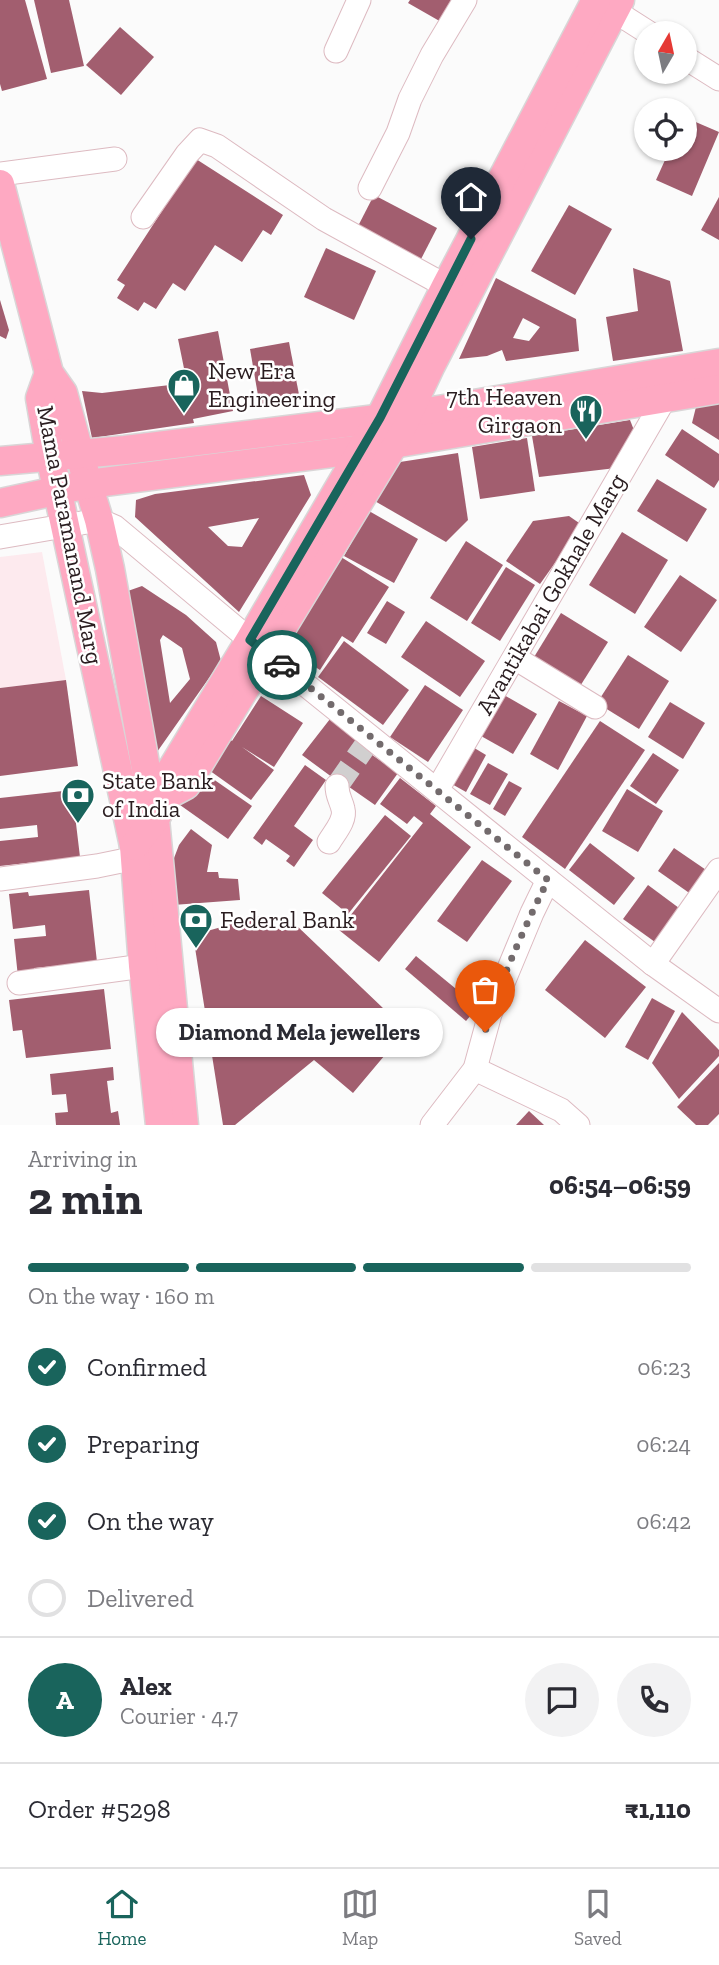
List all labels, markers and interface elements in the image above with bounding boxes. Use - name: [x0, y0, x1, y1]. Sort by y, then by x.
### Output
- north arrow: [634, 21, 696, 84]
- map controls: [634, 21, 697, 161]
- button: locate: [634, 98, 697, 161]
- pin: [441, 167, 501, 239]
- icon: home: [452, 178, 490, 216]
- place label: New Era Engineering: [208, 356, 336, 413]
- shop icon: New Era Engineering: [165, 366, 203, 415]
- place label: 7th Heaven Girgaon: [446, 382, 562, 439]
- restaurant icon: 7th Heaven Girgaon: [567, 392, 605, 441]
- street label: Mama Paramanand Marg: [31, 403, 110, 667]
- street label: Avantikabai Gokhale Marg: [470, 468, 632, 719]
- courier: [247, 630, 317, 700]
- icon: car: [263, 646, 301, 684]
- place label: State Bank of India: [102, 766, 214, 823]
- bank icon: State Bank of India: [59, 776, 97, 825]
- bank icon: Federal Bank: [177, 901, 215, 950]
- place label: Federal Bank: [220, 905, 355, 934]
- pin: [455, 960, 515, 1032]
- icon: bag: [466, 971, 504, 1009]
- callout: Diamond Mela jewellers: [156, 1007, 443, 1056]
- text: Diamond Mela jewellers: [179, 1018, 420, 1046]
- text: Arriving in: [28, 1145, 137, 1173]
- text: 06:54–06:59: [549, 1169, 691, 1201]
- text: 2 min: [28, 1171, 143, 1226]
- text: On the way · 160 m: [28, 1282, 214, 1310]
- icon: check: [28, 1348, 66, 1386]
- text: Confirmed: [87, 1351, 207, 1383]
- text: 06:23: [637, 1353, 691, 1381]
- icon: check: [28, 1425, 66, 1463]
- text: Preparing: [87, 1428, 199, 1460]
- text: 06:24: [636, 1430, 691, 1458]
- icon: check: [28, 1502, 66, 1540]
- text: On the way: [87, 1505, 214, 1537]
- text: 06:42: [636, 1507, 691, 1535]
- text: Delivered: [87, 1582, 194, 1614]
- button: chat: [525, 1663, 599, 1737]
- button: phone: [617, 1663, 691, 1737]
- text: Alex: [120, 1670, 172, 1702]
- text: A: [56, 1684, 74, 1716]
- text: Courier · 4.7: [120, 1702, 238, 1730]
- text: Order #5298: [28, 1793, 171, 1825]
- text: ₹1,110: [625, 1793, 691, 1825]
- tab: Home: [97, 1885, 146, 1950]
- tab: Map: [341, 1885, 379, 1950]
- tab: Saved: [574, 1885, 622, 1950]

